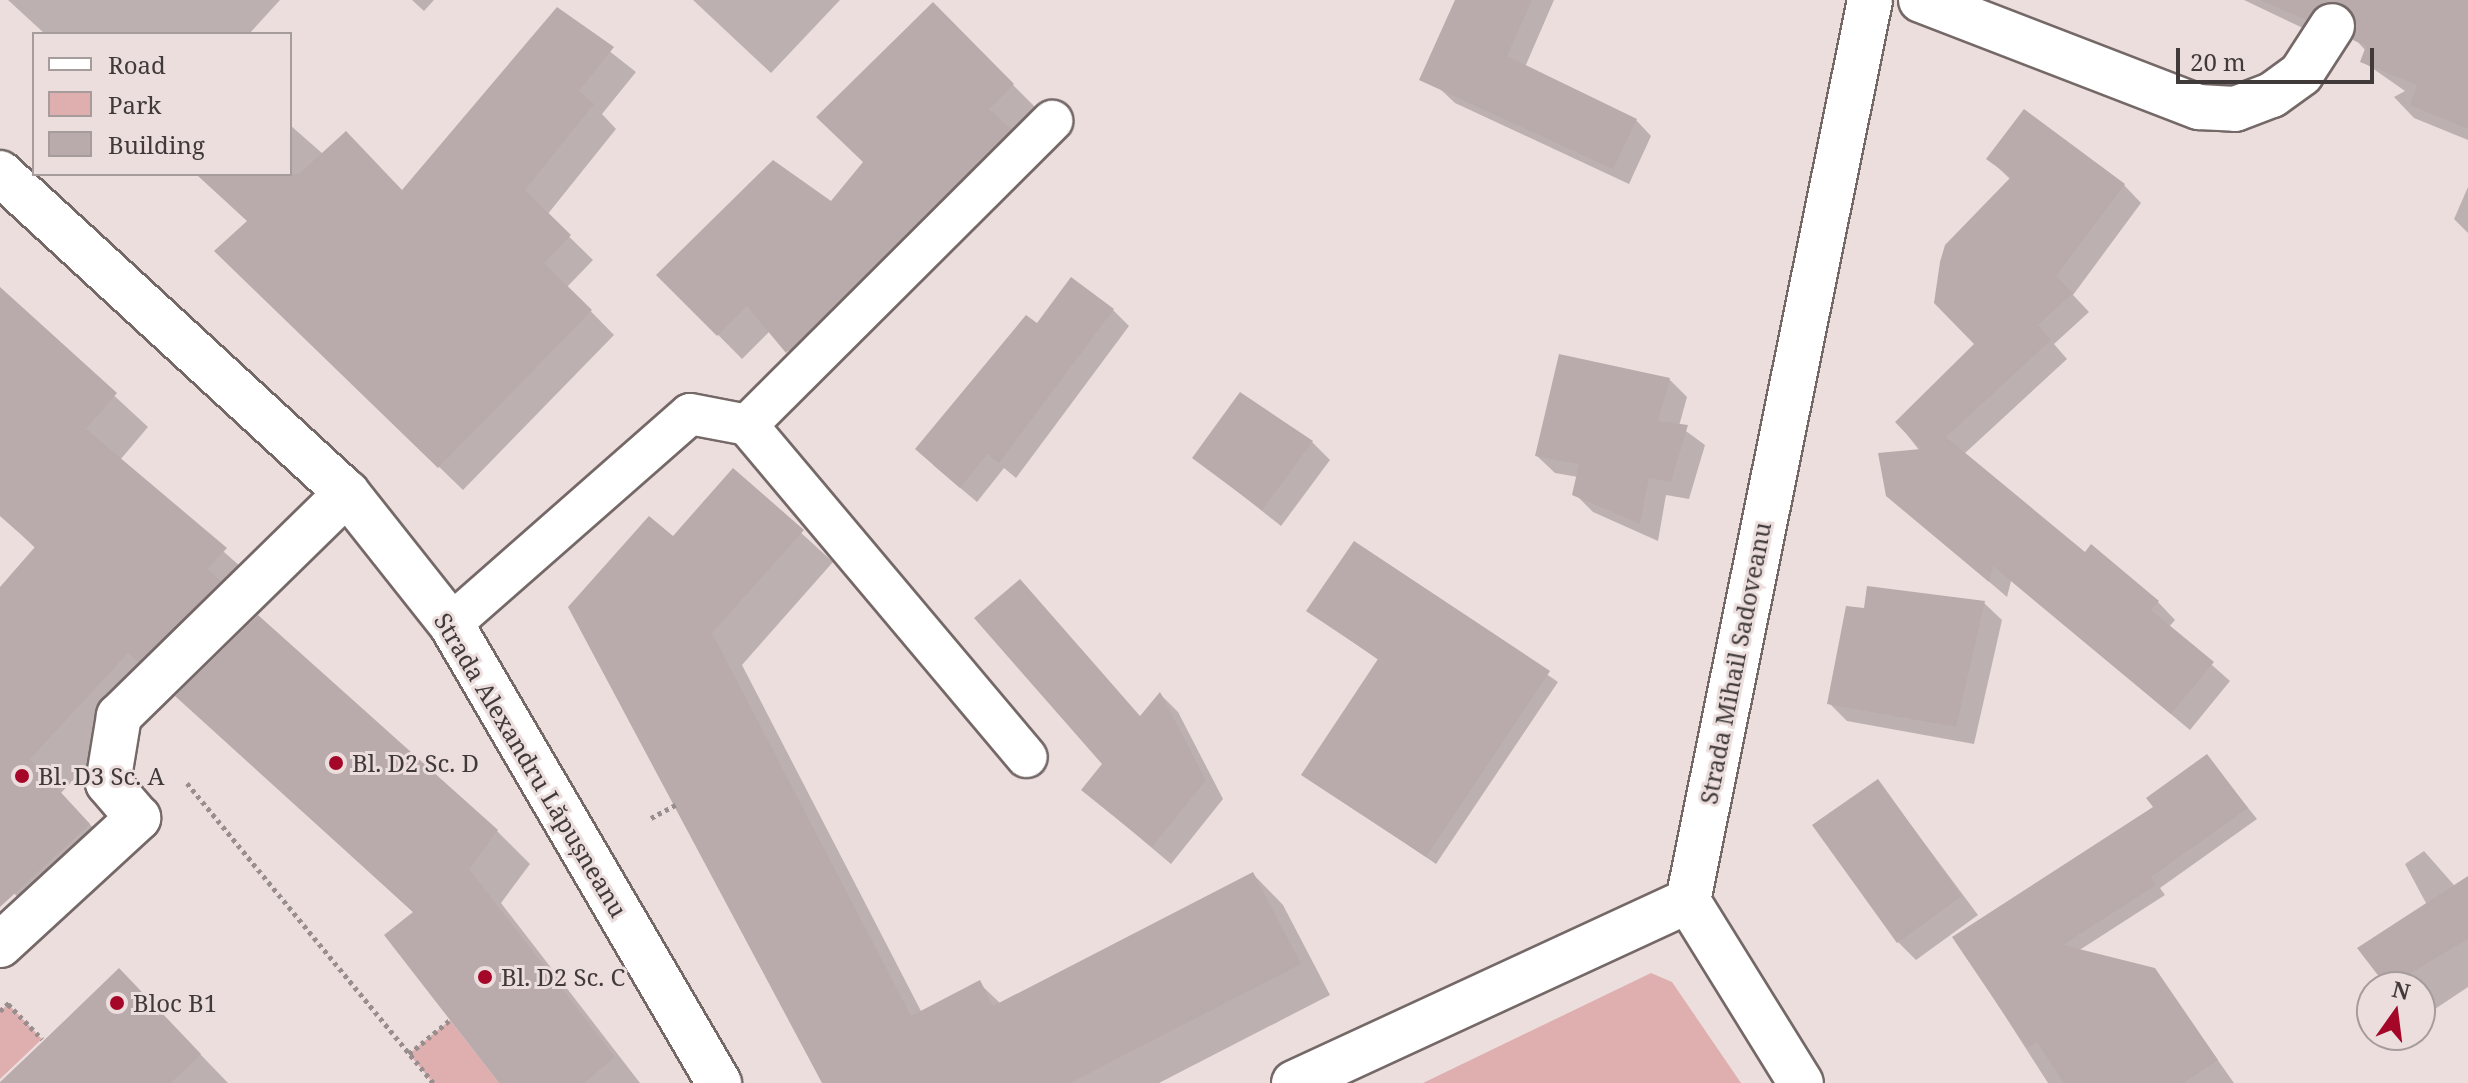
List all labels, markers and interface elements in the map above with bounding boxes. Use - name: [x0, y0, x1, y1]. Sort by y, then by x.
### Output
- legend: [32, 32, 292, 176]
- scale bar: [2180, 32, 2378, 82]
- text: 20 m: [2190, 45, 2246, 78]
- text: Road: [108, 48, 166, 81]
- text: Park: [108, 88, 161, 121]
- text: Building: [108, 128, 205, 161]
- street label: Strada Mihail Sadoveanu: [1694, 520, 1776, 806]
- street label: Strada Alexandru Lăpușneanu: [429, 608, 633, 922]
- place label: Bl. D2 Sc. D: [352, 749, 479, 777]
- marker: Bl. D2 Sc. D: [327, 754, 345, 772]
- place label: Bl. D3 Sc. A: [38, 762, 165, 790]
- marker: Bl. D3 Sc. A: [13, 767, 31, 785]
- place label: Bl. D2 Sc. C: [501, 963, 625, 991]
- marker: Bl. D2 Sc. C: [476, 968, 494, 986]
- north arrow: [2356, 971, 2436, 1051]
- text: N: [2389, 973, 2413, 1006]
- place label: Bloc B1: [133, 989, 217, 1017]
- marker: Bloc B1: [108, 994, 126, 1012]

